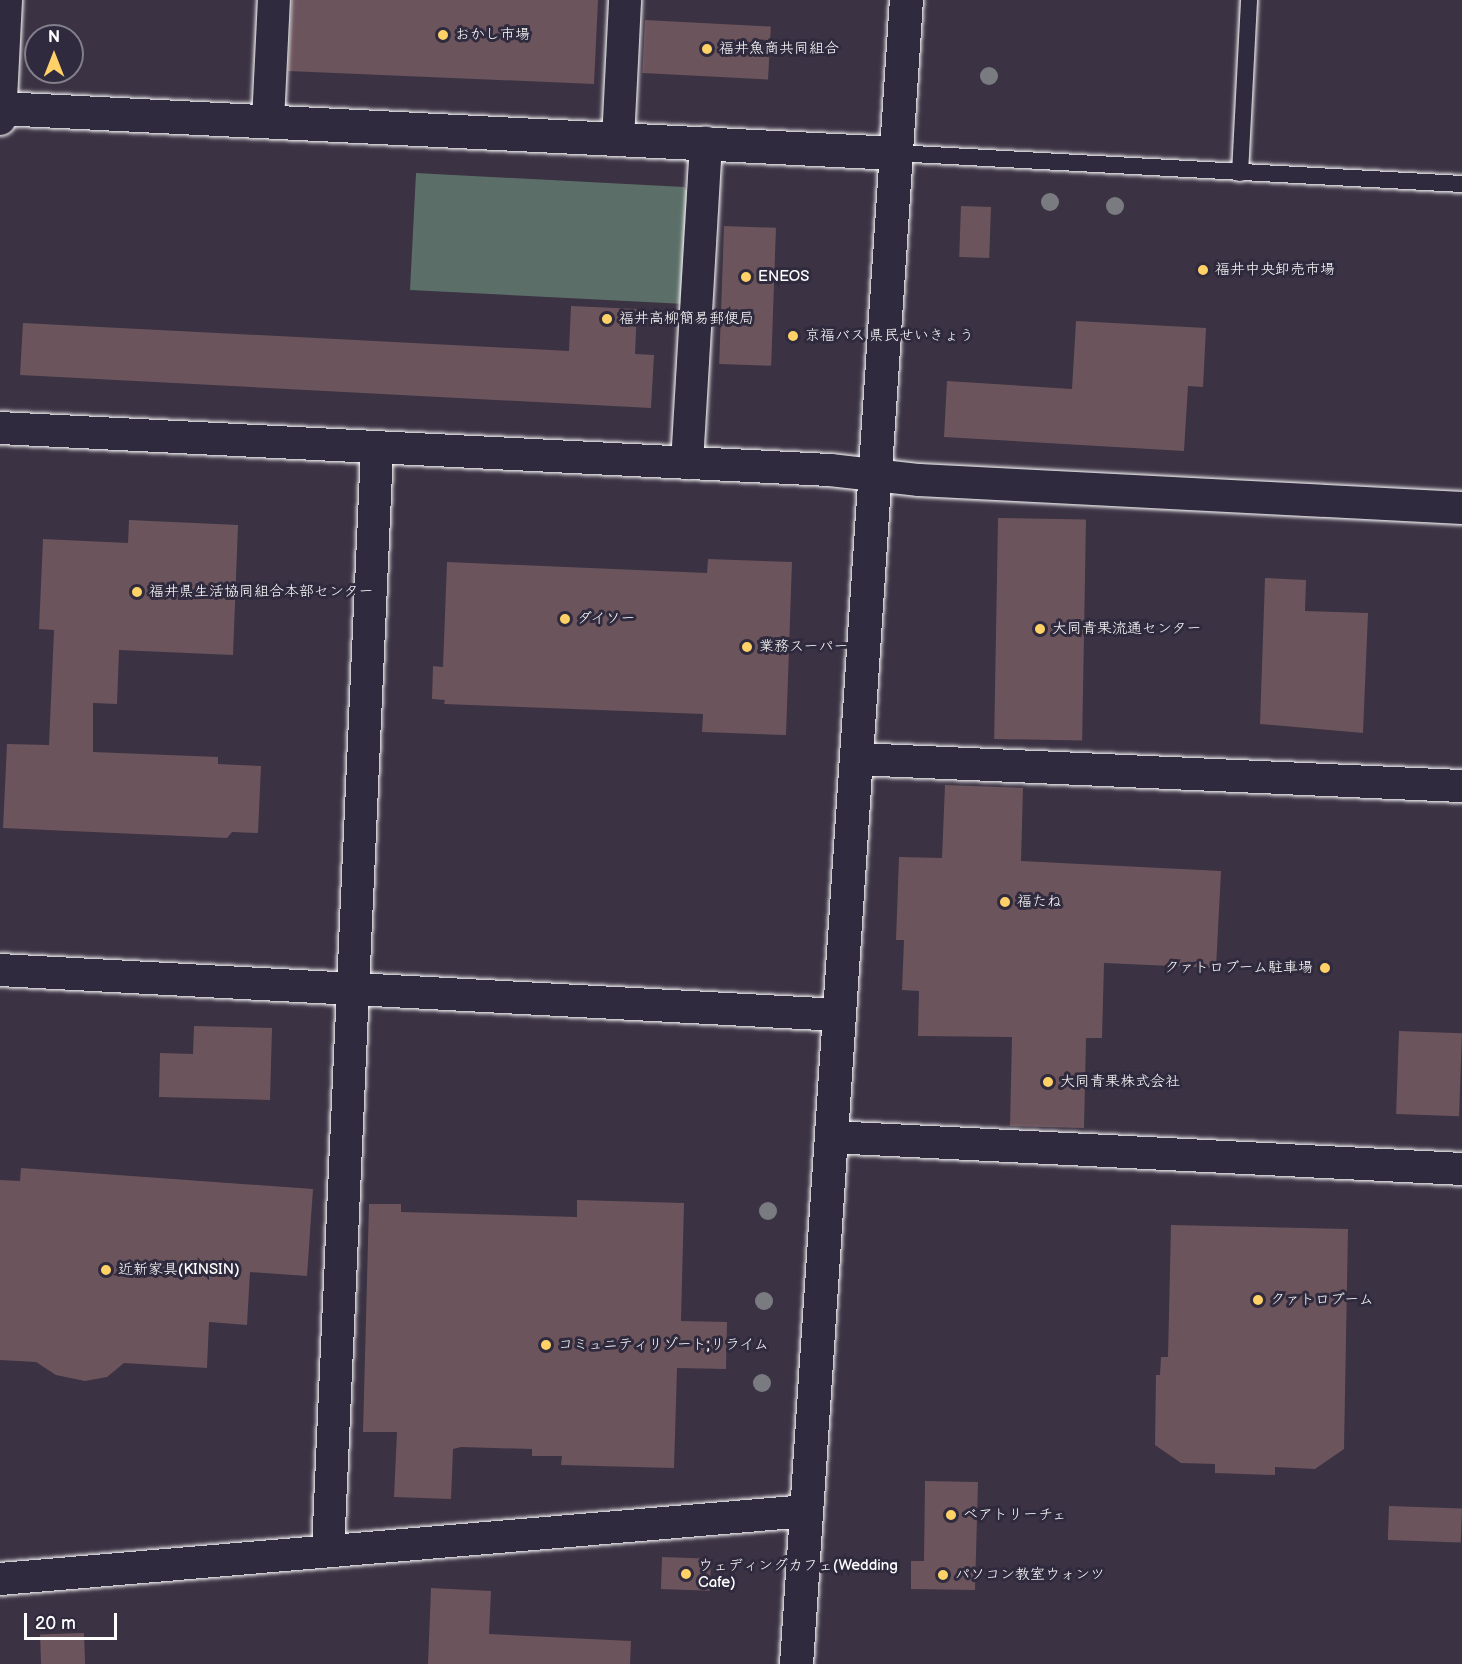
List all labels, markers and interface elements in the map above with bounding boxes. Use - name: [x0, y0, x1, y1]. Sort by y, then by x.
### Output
- north arrow: [24, 24, 84, 84]
- place label: おかし市場: [455, 26, 530, 44]
- text: N: [48, 28, 60, 47]
- marker: おかし市場: [436, 28, 450, 42]
- place label: 福井魚商共同組合: [719, 40, 839, 58]
- marker: 福井魚商共同組合: [700, 42, 714, 56]
- place label: 福井中央卸売市場: [1215, 261, 1335, 279]
- marker: 福井中央卸売市場: [1196, 263, 1210, 277]
- place label: ENEOS: [758, 268, 809, 286]
- marker: ENEOS: [739, 270, 753, 284]
- place label: 福井高柳簡易郵便局: [619, 310, 754, 328]
- marker: 福井高柳簡易郵便局: [600, 312, 614, 326]
- place label: 京福バス 県民せいきょう: [805, 327, 974, 345]
- marker: 京福バス 県民せいきょう: [786, 329, 800, 343]
- place label: 福井県生活協同組合本部センター: [149, 583, 374, 601]
- marker: 福井県生活協同組合本部センター: [130, 585, 144, 599]
- place label: ダイソー: [577, 610, 637, 628]
- marker: ダイソー: [558, 612, 572, 626]
- place label: 大同青果流通センター: [1052, 620, 1202, 638]
- marker: 大同青果流通センター: [1033, 622, 1047, 636]
- place label: 業務スーパー: [759, 638, 848, 656]
- marker: 業務スーパー: [740, 640, 754, 654]
- place label: 福たね: [1017, 893, 1062, 911]
- marker: 福たね: [998, 895, 1012, 909]
- place label: クァトロブーム駐車場: [1164, 959, 1313, 977]
- marker: クァトロブーム駐車場: [1318, 961, 1332, 975]
- place label: 大同青果株式会社: [1060, 1073, 1180, 1091]
- marker: 大同青果株式会社: [1041, 1075, 1055, 1089]
- place label: 近新家具(KINSIN): [118, 1261, 240, 1279]
- marker: 近新家具(KINSIN): [99, 1263, 113, 1277]
- place label: クァトロブーム: [1270, 1291, 1374, 1309]
- marker: クァトロブーム: [1251, 1293, 1265, 1307]
- place label: コミュニティリゾート;リライム: [558, 1336, 770, 1354]
- marker: コミュニティリゾート;リライム: [539, 1338, 553, 1352]
- place label: ベアトリーチェ: [963, 1506, 1068, 1524]
- marker: ベアトリーチェ: [944, 1508, 958, 1522]
- place label: ウェディングカフェ(Wedding Cafe): [698, 1556, 898, 1591]
- place label: パソコン教室ウォンツ: [955, 1566, 1105, 1584]
- marker: ウェディングカフェ(Wedding Cafe): [679, 1567, 693, 1581]
- marker: パソコン教室ウォンツ: [936, 1568, 950, 1582]
- scale bar: [27, 1601, 120, 1639]
- text: 20 m: [35, 1613, 76, 1634]

